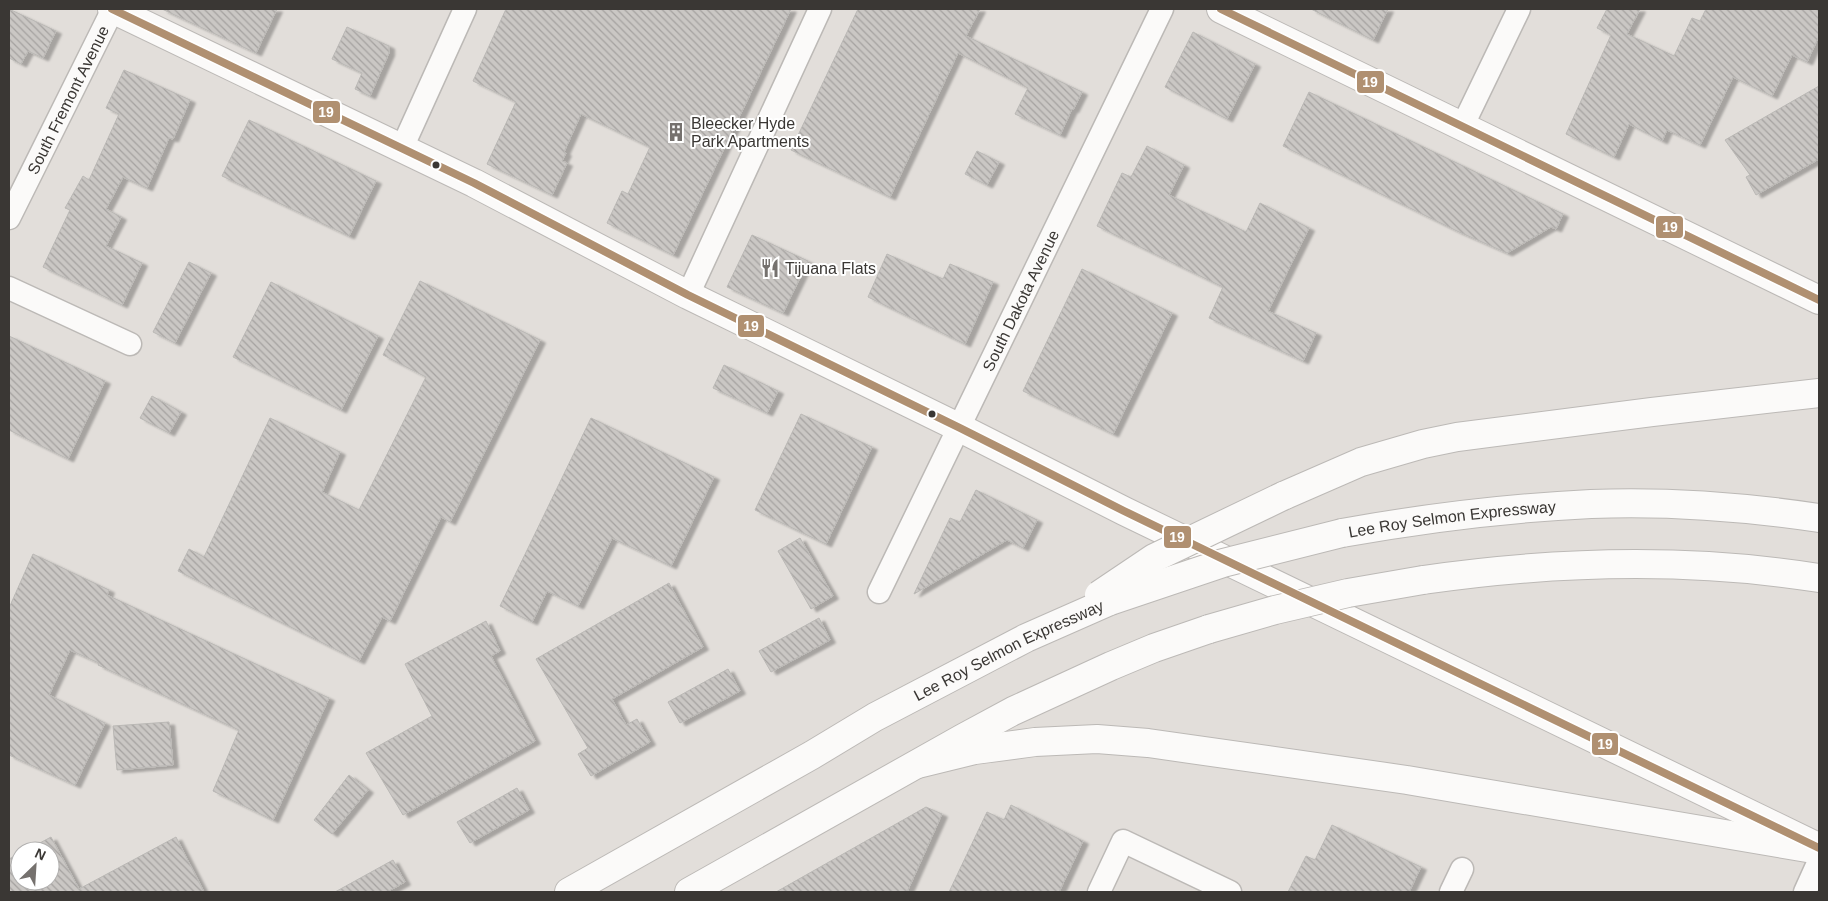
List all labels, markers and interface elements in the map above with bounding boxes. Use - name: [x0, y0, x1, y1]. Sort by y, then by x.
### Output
- street label: South Fremont Avenue: [24, 23, 112, 177]
- line badge: 19: [1356, 70, 1385, 94]
- text: 19: [1362, 74, 1378, 90]
- line badge: 19: [312, 100, 341, 124]
- text: 19: [318, 104, 334, 120]
- place label: Bleecker Hyde Park Apartments: [691, 115, 809, 150]
- building icon: Bleecker Hyde Park Apartments: [665, 121, 687, 143]
- unlabelled marker: [431, 160, 441, 170]
- line badge: 19: [1655, 215, 1684, 239]
- text: 19: [1662, 219, 1678, 235]
- street label: South Dakota Avenue: [980, 227, 1062, 374]
- restaurant icon: Tijuana Flats: [759, 257, 781, 279]
- place label: Tijuana Flats: [785, 260, 876, 277]
- line badge: 19: [737, 314, 765, 338]
- text: 19: [743, 318, 759, 334]
- unlabelled marker: [927, 409, 937, 419]
- street label: Lee Roy Selmon Expressway: [1347, 498, 1556, 541]
- line badge: 19: [1163, 525, 1192, 549]
- text: 19: [1169, 529, 1185, 545]
- street label: Lee Roy Selmon Expressway: [911, 597, 1106, 704]
- line badge: 19: [1591, 732, 1619, 756]
- text: 19: [1597, 736, 1613, 752]
- north arrow: [10, 841, 60, 891]
- text: N: [33, 845, 48, 864]

